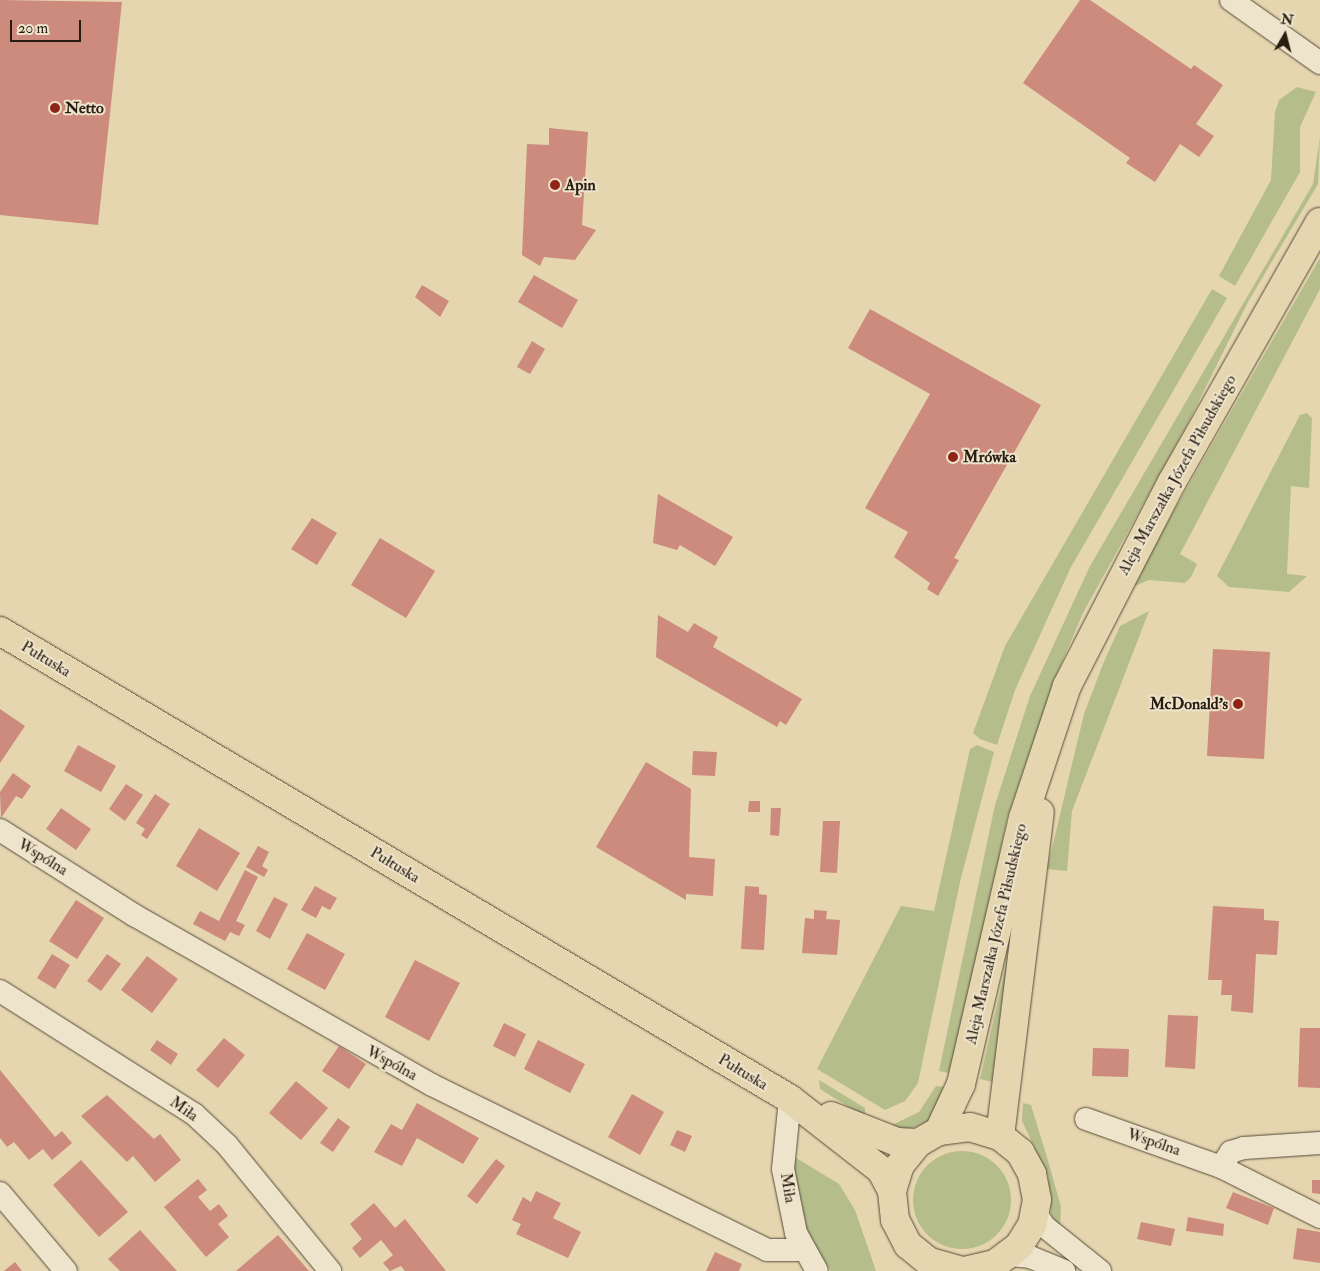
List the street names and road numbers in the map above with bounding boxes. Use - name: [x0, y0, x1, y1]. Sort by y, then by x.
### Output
- street label: Aleja Marszałka Józefa Piłsudskiego: [1114, 371, 1240, 579]
- street label: Pułtuska: [18, 637, 74, 681]
- street label: Aleja Marszałka Józefa Piłsudskiego: [961, 822, 1031, 1046]
- street label: Wspólna: [15, 834, 71, 880]
- street label: Pułtuska: [367, 843, 423, 887]
- street label: Wspólna: [363, 1041, 421, 1085]
- street label: Pułtuska: [715, 1050, 771, 1094]
- street label: Miła: [166, 1092, 202, 1126]
- street label: Wspólna: [1125, 1124, 1183, 1160]
- street label: Miła: [776, 1171, 800, 1205]

